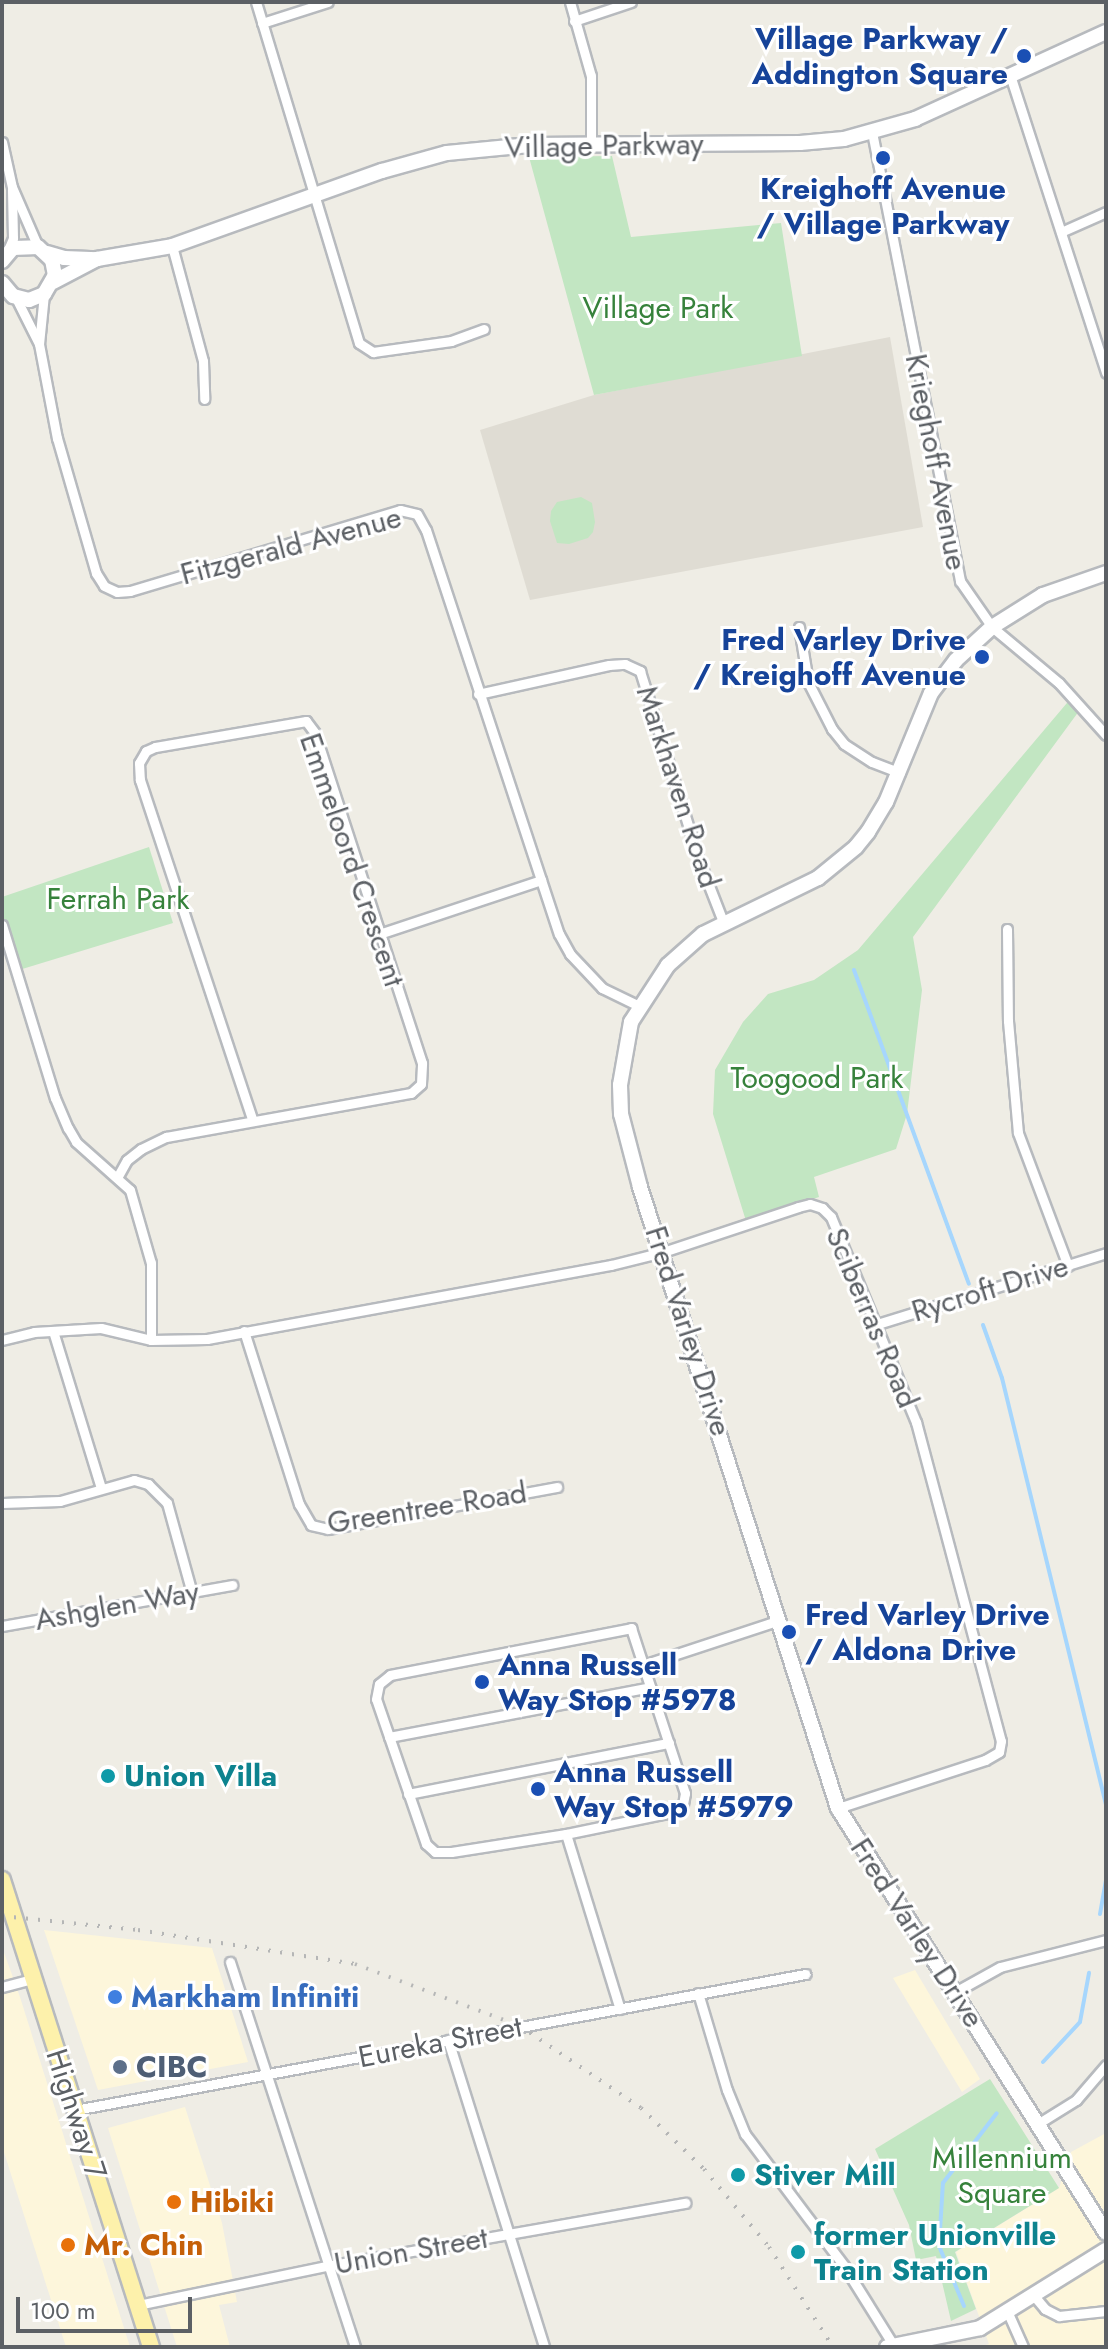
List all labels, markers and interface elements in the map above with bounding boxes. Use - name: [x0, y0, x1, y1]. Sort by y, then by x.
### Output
- place label: Village Parkway / Addington Square: [752, 21, 1008, 92]
- marker: Village Parkway / Addington Square: [1015, 47, 1033, 65]
- street label: Village Parkway: [504, 126, 704, 166]
- marker: Kreighoff Avenue / Village Parkway: [874, 149, 892, 167]
- place label: Kreighoff Avenue / Village Parkway: [757, 171, 1009, 242]
- park label: Village Park: [583, 290, 733, 326]
- street label: Krieghoff Avenue: [897, 351, 975, 573]
- street label: Fitzgerald Avenue: [177, 499, 405, 593]
- place label: Fred Varley Drive / Kreighoff Avenue: [693, 622, 966, 692]
- marker: Fred Varley Drive / Kreighoff Avenue: [973, 648, 991, 666]
- street label: Markhaven Road: [628, 682, 728, 892]
- street label: Emmeloord Crescent: [292, 729, 412, 991]
- park label: Ferrah Park: [47, 881, 189, 917]
- park label: Toogood Park: [730, 1060, 904, 1096]
- street label: Fred Varley Drive: [637, 1222, 739, 1440]
- street label: Sciberras Road: [818, 1223, 926, 1413]
- street label: Rycroft Drive: [907, 1248, 1073, 1330]
- street label: Greentree Road: [325, 1474, 529, 1542]
- street label: Ashglen Way: [32, 1574, 202, 1638]
- place label: Fred Varley Drive / Aldona Drive: [805, 1597, 1050, 1668]
- marker: Fred Varley Drive / Aldona Drive: [780, 1623, 798, 1641]
- place label: Anna Russell Way Stop #5978: [498, 1647, 737, 1718]
- marker: Anna Russell Way Stop #5978: [473, 1673, 491, 1691]
- place label: Anna Russell Way Stop #5979: [554, 1754, 794, 1824]
- place label: Union Villa: [124, 1758, 277, 1794]
- marker: Union Villa: [99, 1767, 117, 1785]
- marker: Anna Russell Way Stop #5979: [529, 1780, 547, 1798]
- street label: Fred Varley Drive: [843, 1832, 991, 2034]
- place label: Markham Infiniti: [131, 1979, 359, 2015]
- marker: Markham Infiniti: [106, 1988, 124, 2006]
- street label: Eureka Street: [355, 2009, 525, 2075]
- street label: Highway 7: [38, 2044, 114, 2184]
- place label: CIBC: [136, 2049, 208, 2085]
- marker: CIBC: [111, 2058, 129, 2076]
- park label: Millennium Square: [932, 2140, 1072, 2210]
- place label: Stiver Mill: [754, 2157, 896, 2193]
- marker: Stiver Mill: [729, 2166, 747, 2184]
- place label: Hibiki: [190, 2184, 274, 2220]
- marker: Hibiki: [165, 2193, 183, 2211]
- place label: former Unionville Train Station: [814, 2217, 1056, 2288]
- street label: Union Street: [332, 2220, 490, 2282]
- place label: Mr. Chin: [84, 2227, 204, 2263]
- marker: Mr. Chin: [59, 2236, 77, 2254]
- marker: former Unionville Train Station: [789, 2243, 807, 2261]
- scale bar: [20, 2281, 196, 2331]
- text: 100 m: [30, 2293, 96, 2328]

